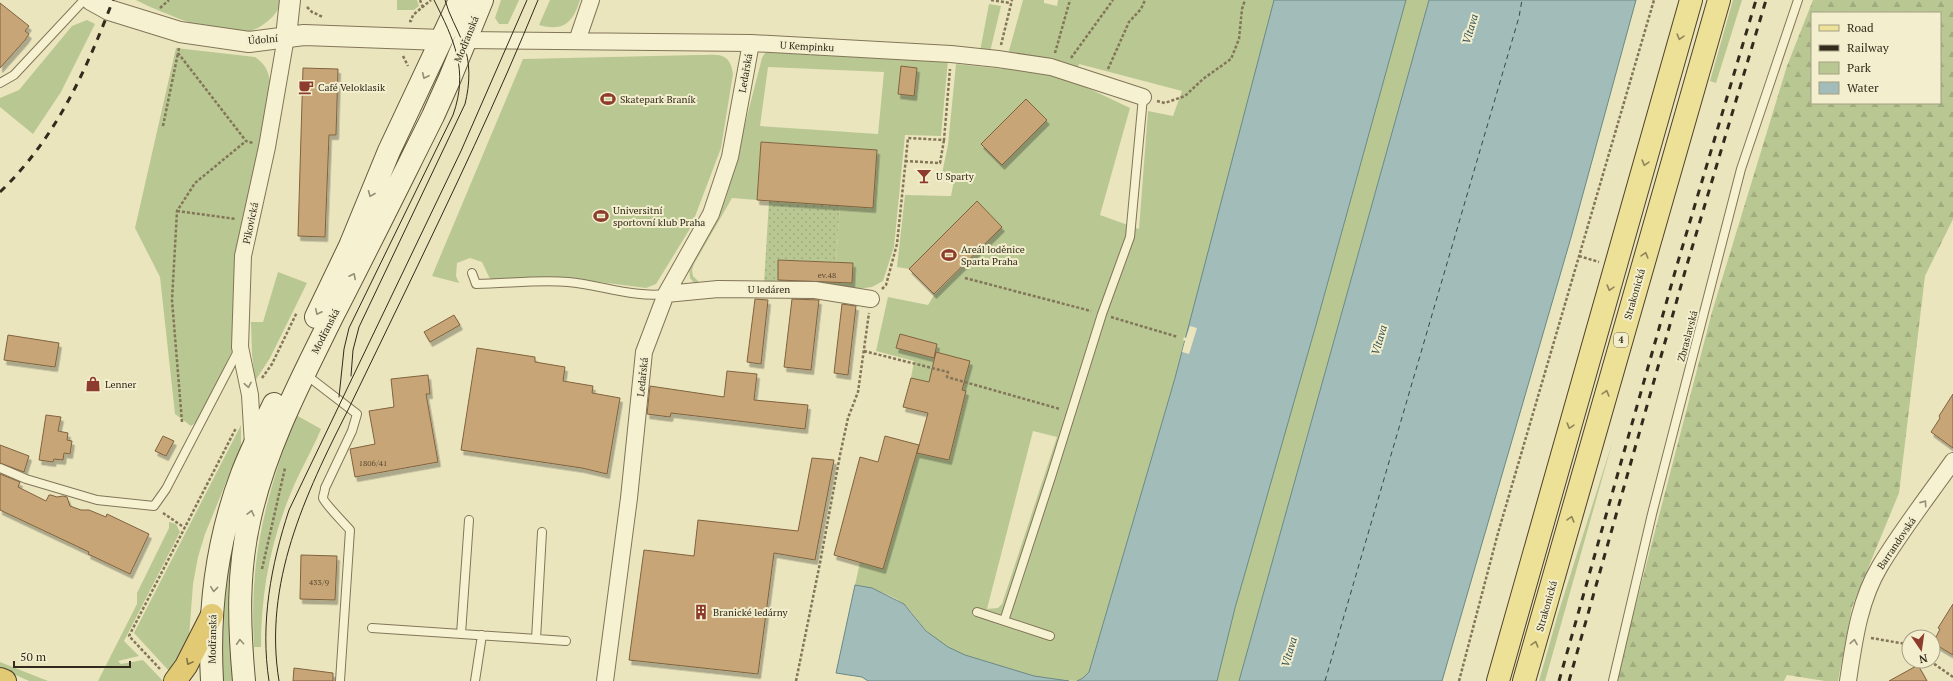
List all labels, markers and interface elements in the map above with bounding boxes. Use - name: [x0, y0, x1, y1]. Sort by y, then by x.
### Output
- water label: Vltava: [1459, 12, 1481, 46]
- legend: [1811, 12, 1941, 104]
- street label: Modřanská: [451, 14, 482, 64]
- text: Road: [1847, 20, 1874, 35]
- street label: Údolní: [248, 32, 278, 47]
- one-way arrow: [1676, 34, 1685, 41]
- street label: U Kempinku: [780, 39, 835, 54]
- text: Railway: [1847, 40, 1890, 55]
- street label: Ledařská: [736, 53, 755, 94]
- text: Park: [1847, 60, 1872, 75]
- one-way arrow: [422, 71, 430, 79]
- cafe icon: Café Veloklasik: [297, 78, 315, 96]
- text: Water: [1847, 80, 1879, 95]
- place label: Café Veloklasik: [318, 81, 386, 94]
- sports icon: Skatepark Braník: [599, 90, 617, 108]
- place label: Skatepark Braník: [620, 93, 696, 106]
- one-way arrow: [1641, 159, 1650, 166]
- bar icon: U Sparty: [915, 167, 933, 185]
- place label: U Sparty: [936, 170, 975, 183]
- one-way arrow: [368, 191, 376, 198]
- street label: Pikovická: [240, 201, 261, 245]
- place label: Universitní sportovní klub Praha: [613, 204, 705, 229]
- sports icon: Universitní sportovní klub Praha: [592, 207, 610, 225]
- place label: Areál loděnice Sparta Praha: [961, 243, 1025, 268]
- sports icon: Areál loděnice Sparta Praha: [940, 246, 958, 264]
- one-way arrow: [1640, 252, 1649, 259]
- street label: Strakonická: [1621, 267, 1648, 321]
- house number: ev.48: [818, 270, 836, 280]
- one-way arrow: [348, 273, 356, 280]
- street label: U ledáren: [748, 283, 790, 296]
- one-way arrow: [1606, 284, 1615, 291]
- street label: Modřanská: [309, 306, 342, 356]
- one-way arrow: [315, 308, 323, 316]
- street label: Zbraslavská: [1674, 309, 1701, 363]
- water label: Vltava: [1368, 323, 1390, 357]
- road number: 4: [1614, 333, 1628, 347]
- street label: Ledařská: [634, 357, 651, 397]
- shop icon: Lenner: [84, 375, 102, 393]
- place label: Lenner: [105, 378, 136, 391]
- one-way arrow: [243, 382, 251, 388]
- one-way arrow: [1601, 390, 1610, 397]
- one-way arrow: [1566, 422, 1575, 429]
- house number: 1806/41: [359, 458, 387, 468]
- one-way arrow: [1919, 500, 1927, 507]
- one-way arrow: [246, 510, 254, 516]
- one-way arrow: [1566, 515, 1575, 522]
- street label: Barrandovská: [1874, 515, 1919, 572]
- house number: 433/9: [309, 577, 329, 587]
- street label: Strakonická: [1533, 579, 1560, 633]
- one-way arrow: [210, 586, 219, 592]
- building icon: Branické ledárny: [692, 603, 710, 621]
- place label: Branické ledárny: [713, 606, 789, 619]
- street label: Modřanská: [206, 614, 219, 664]
- north arrow: [1901, 629, 1941, 669]
- water label: Vltava: [1278, 635, 1300, 669]
- one-way arrow: [236, 639, 245, 645]
- one-way arrow: [1849, 639, 1858, 646]
- one-way arrow: [1530, 640, 1539, 647]
- scale bar: [14, 643, 130, 669]
- text: 50 m: [20, 649, 47, 664]
- text: N: [1917, 651, 1929, 667]
- one-way arrow: [186, 657, 193, 665]

